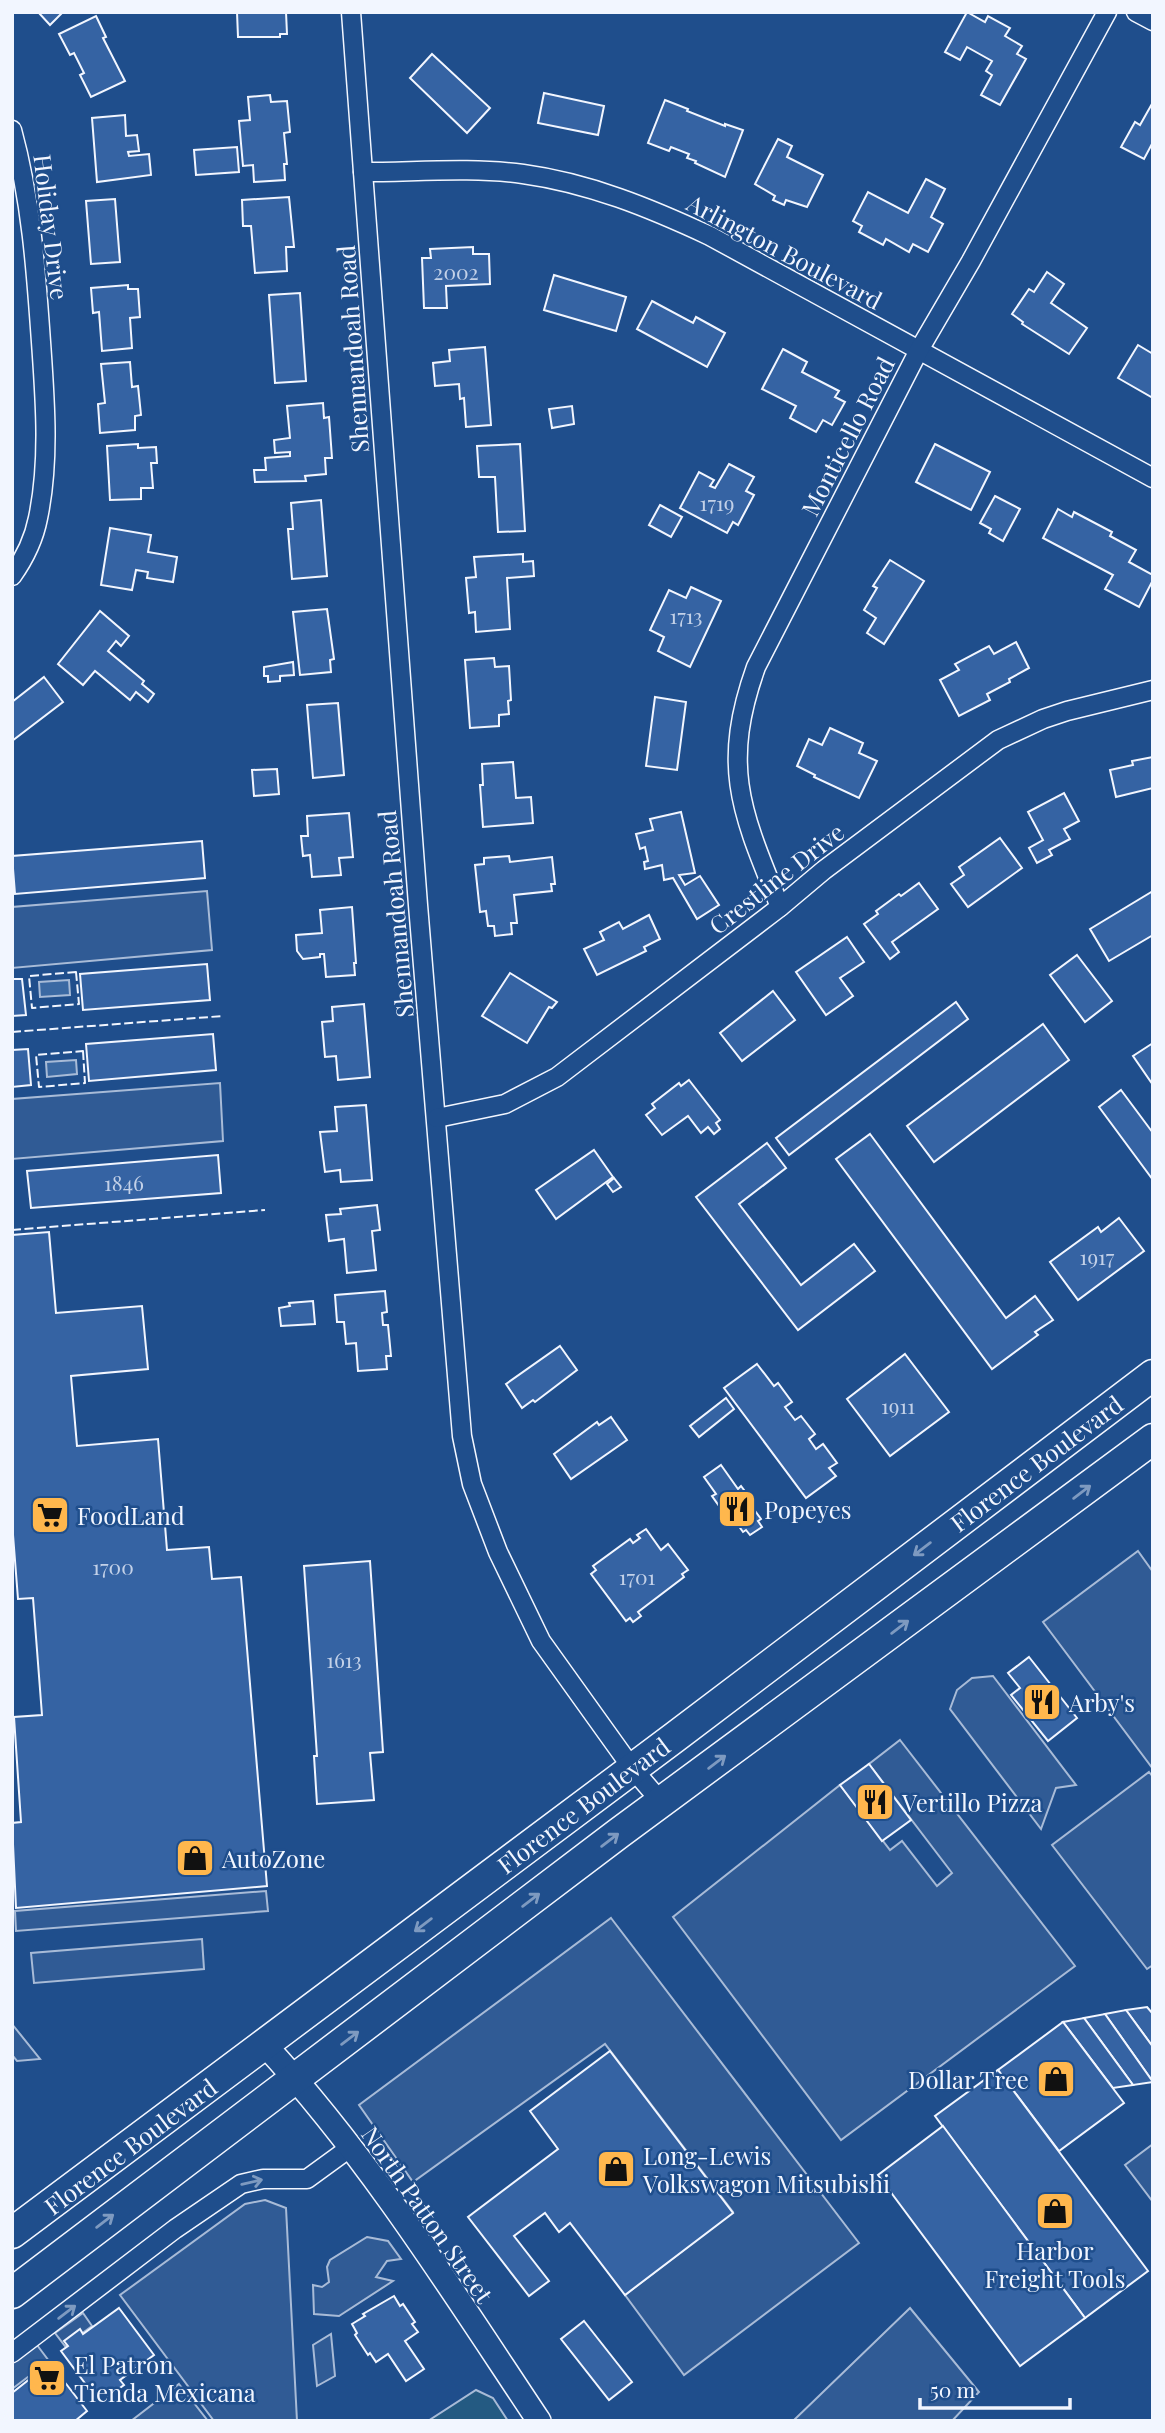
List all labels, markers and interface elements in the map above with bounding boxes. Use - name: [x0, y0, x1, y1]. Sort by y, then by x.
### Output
- street label: Holiday Drive: [27, 152, 77, 302]
- street label: Arlington Boulevard: [681, 186, 888, 316]
- street label: Shennandoah Road: [329, 244, 375, 454]
- house number: 2002: [433, 257, 479, 285]
- street label: Monticello Road: [793, 351, 901, 521]
- house number: 1719: [700, 488, 734, 516]
- house number: 1713: [669, 601, 703, 629]
- street label: Shennandoah Road: [370, 809, 420, 1019]
- street label: Crestline Drive: [702, 815, 850, 941]
- house number: 1846: [104, 1168, 144, 1196]
- house number: 1917: [1080, 1242, 1115, 1270]
- street label: Florence Boulevard: [943, 1388, 1129, 1538]
- house number: 1911: [881, 1391, 915, 1419]
- one-way arrow: [1073, 1484, 1091, 1499]
- restaurant icon: Popeyes: [716, 1488, 758, 1530]
- place label: Popeyes: [764, 1493, 852, 1525]
- supermarket icon: FoodLand: [29, 1494, 71, 1536]
- place label: FoodLand: [77, 1499, 185, 1531]
- one-way arrow: [914, 1541, 932, 1556]
- house number: 1700: [92, 1552, 134, 1580]
- house number: 1701: [619, 1562, 656, 1590]
- one-way arrow: [890, 1620, 909, 1635]
- house number: 1613: [326, 1645, 362, 1673]
- restaurant icon: Arby's: [1021, 1681, 1063, 1723]
- place label: Arby's: [1068, 1686, 1135, 1718]
- street label: Florence Boulevard: [490, 1730, 676, 1880]
- one-way arrow: [707, 1755, 726, 1770]
- restaurant icon: Vertillo Pizza: [854, 1781, 896, 1823]
- place label: Vertillo Pizza: [901, 1786, 1043, 1818]
- one-way arrow: [601, 1833, 620, 1848]
- shop icon: AutoZone: [174, 1837, 216, 1879]
- place label: AutoZone: [221, 1842, 325, 1874]
- one-way arrow: [522, 1892, 540, 1907]
- one-way arrow: [414, 1918, 432, 1933]
- one-way arrow: [340, 2030, 359, 2045]
- shop icon: Dollar Tree: [1035, 2058, 1077, 2100]
- place label: Dollar Tree: [908, 2063, 1029, 2095]
- street label: Florence Boulevard: [37, 2071, 223, 2221]
- street label: North Patton Street: [355, 2119, 501, 2309]
- place label: Long-Lewis Volkswagon Mitsubishi: [642, 2139, 890, 2199]
- shop icon: Long-Lewis Volkswagon Mitsubishi: [595, 2148, 637, 2190]
- one-way arrow: [240, 2175, 263, 2188]
- shop icon: Harbor Freight Tools: [1034, 2190, 1076, 2232]
- one-way arrow: [96, 2214, 114, 2229]
- place label: Harbor Freight Tools: [985, 2234, 1125, 2294]
- one-way arrow: [57, 2304, 75, 2319]
- place label: El Patron Tienda Mexicana: [74, 2348, 256, 2408]
- supermarket icon: El Patron Tienda Mexicana: [26, 2357, 68, 2399]
- scale bar: [920, 2366, 1070, 2410]
- text: 50 m: [930, 2375, 976, 2403]

